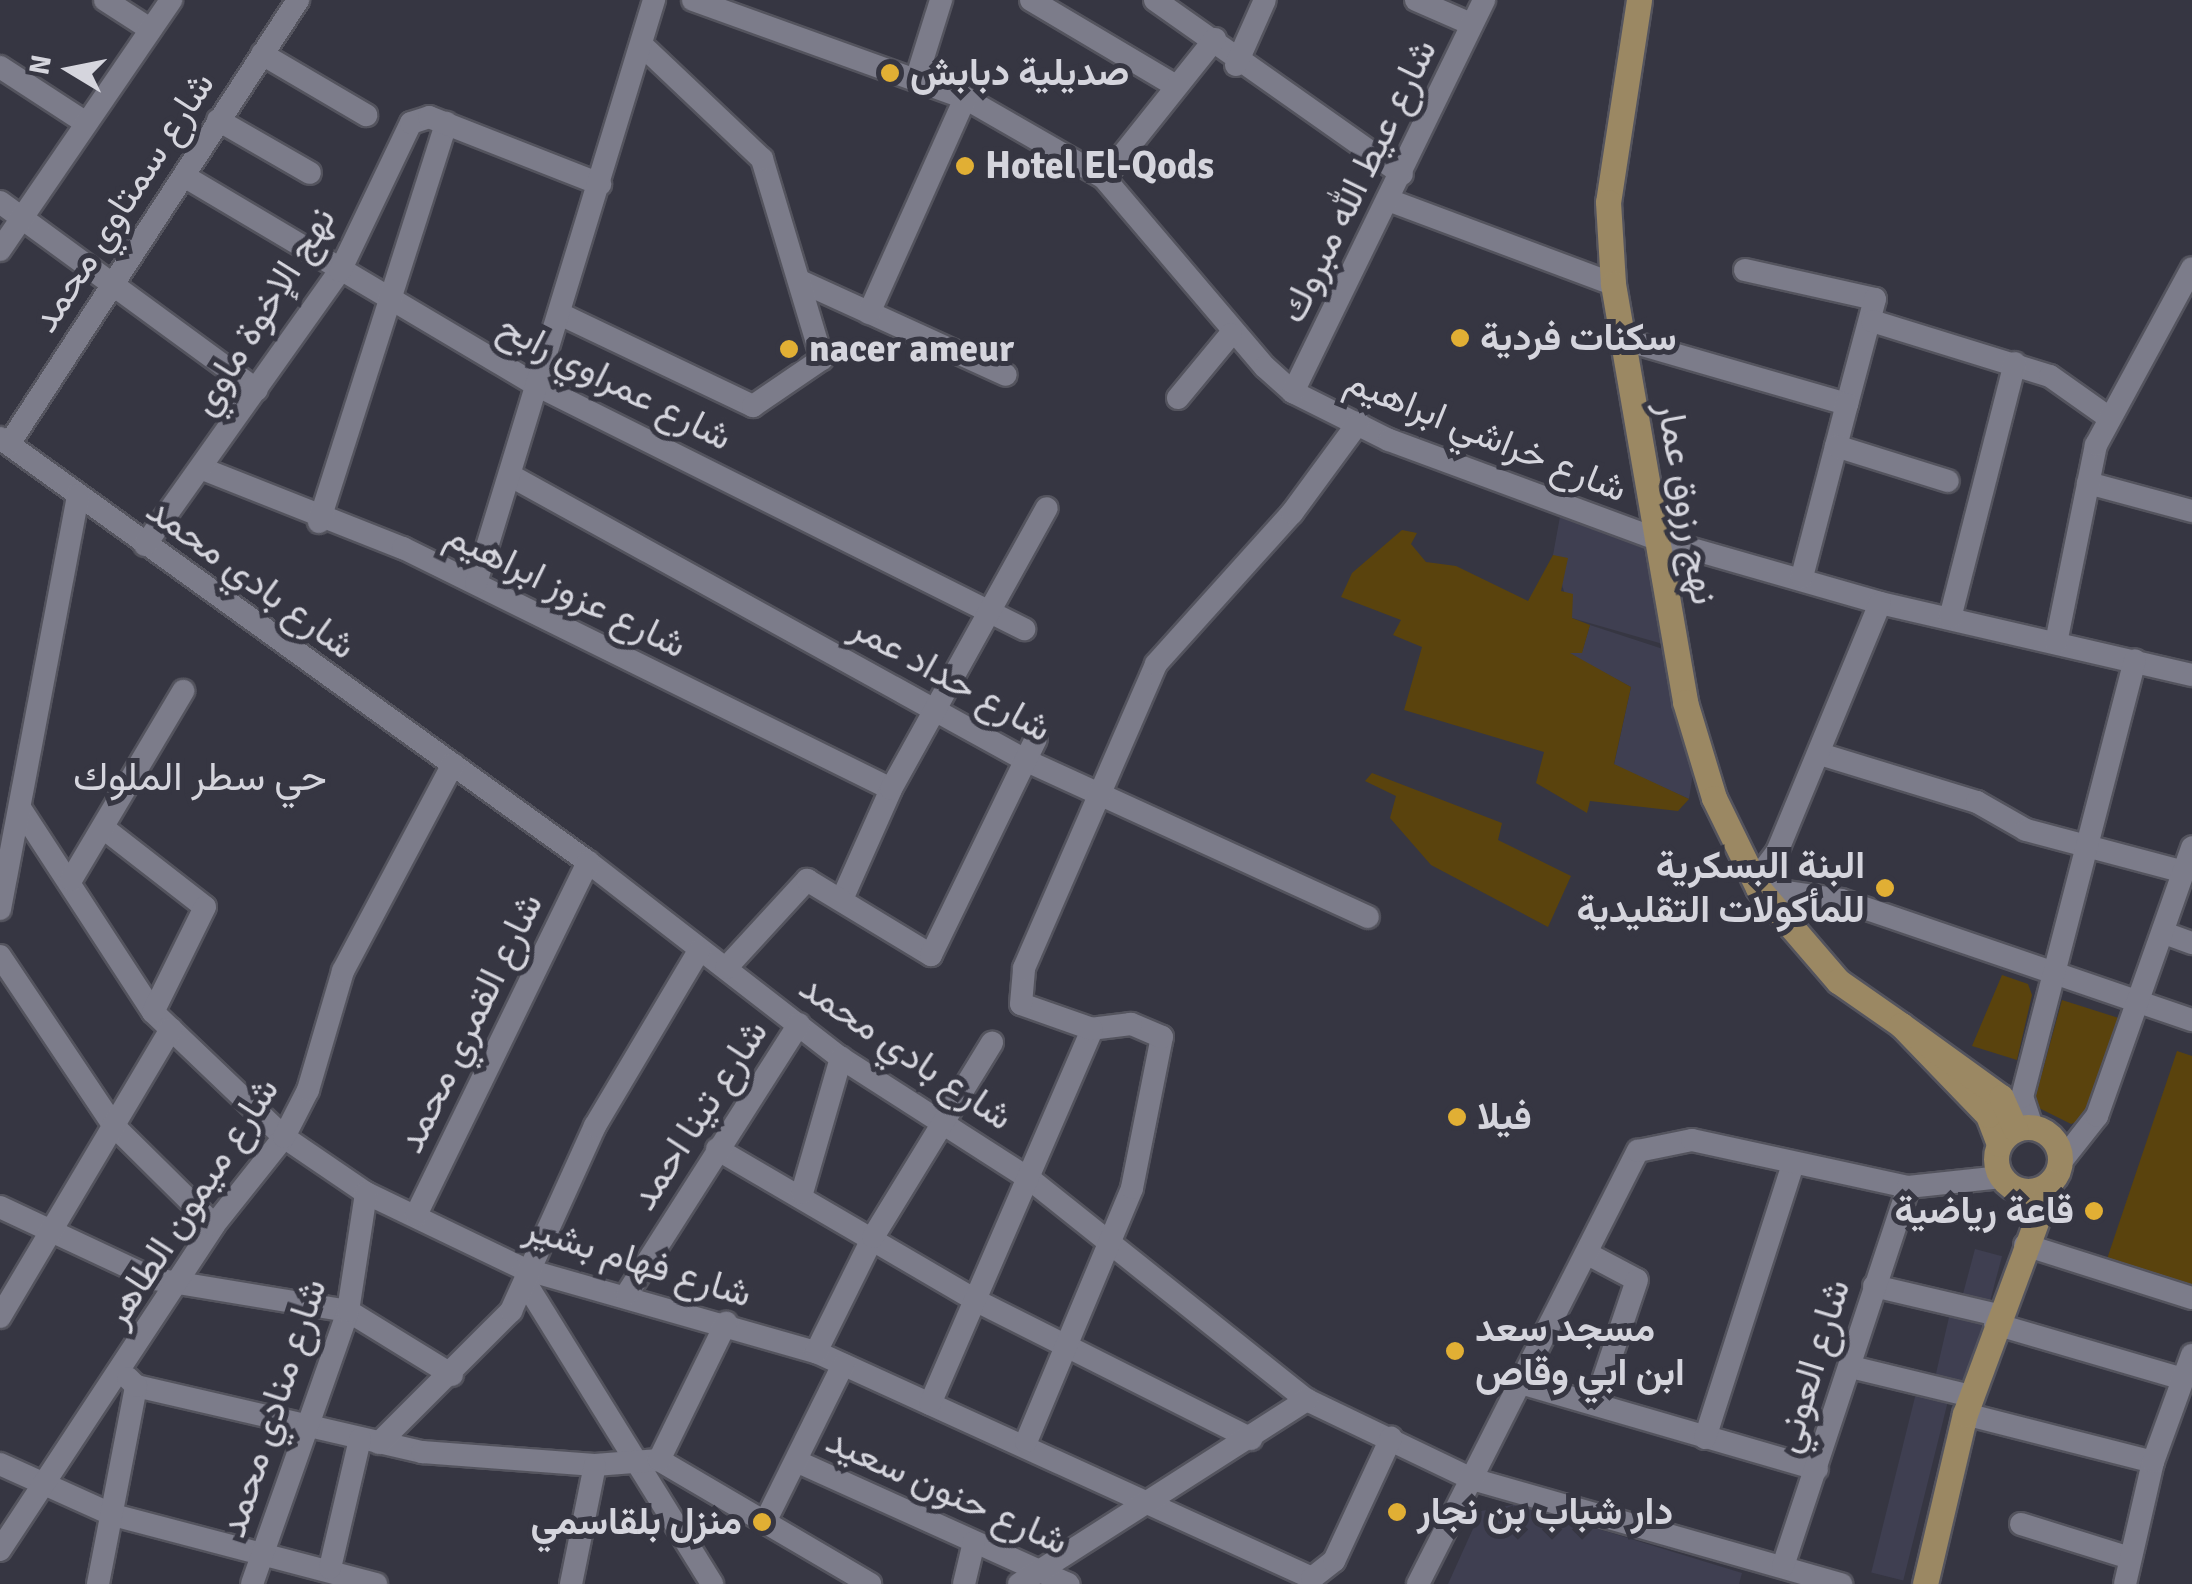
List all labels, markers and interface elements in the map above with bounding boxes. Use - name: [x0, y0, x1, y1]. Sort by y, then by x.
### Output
- north arrow: [20, 20, 120, 120]
- street label: شارع عيط الله مبروك: [1270, 32, 1446, 330]
- place label: صديلية دبابش: [910, 50, 1129, 96]
- text: N: [22, 52, 59, 77]
- marker: صديلية دبابش: [879, 62, 901, 84]
- street label: شارع سمتاوي محمد: [22, 63, 224, 341]
- place label: Hotel El-Qods: [985, 143, 1214, 189]
- marker: Hotel El-Qods: [954, 155, 976, 177]
- street label: نهج الإخوة ماوي: [181, 198, 345, 424]
- street label: شارع عمراوي رابح: [491, 304, 739, 460]
- place label: سكنات فردية: [1480, 315, 1677, 361]
- place label: nacer ameur: [809, 326, 1014, 372]
- marker: سكنات فردية: [1449, 327, 1471, 349]
- marker: nacer ameur: [778, 338, 800, 360]
- street label: شارع خراشي ابراهيم: [1339, 358, 1633, 512]
- street label: نهج رزوق عمار: [1647, 398, 1727, 608]
- street label: شارع بادي محمد: [138, 487, 364, 669]
- street label: شارع عزوز ابراهيم: [438, 512, 694, 668]
- street label: شارع حداد عمر: [843, 604, 1059, 752]
- district label: حي سطر الملوك: [73, 753, 327, 801]
- place label: البنة البسكرية للمأكولات التقليدية: [1576, 843, 1865, 932]
- marker: البنة البسكرية للمأكولات التقليدية: [1874, 877, 1896, 899]
- street label: شارع القمري محمد: [387, 886, 553, 1160]
- street label: شارع بادي محمد: [791, 964, 1021, 1140]
- street label: شارع تينا احمد: [621, 1011, 777, 1219]
- street label: شارع ميمون الطاهر: [93, 1069, 289, 1335]
- place label: فيلا: [1477, 1094, 1532, 1140]
- marker: فيلا: [1446, 1106, 1468, 1128]
- place label: قاعة رياضية: [1894, 1188, 2074, 1234]
- marker: قاعة رياضية: [2083, 1200, 2105, 1222]
- street label: شارع فهام بشير: [519, 1205, 757, 1317]
- street label: شارع منادي محمد: [210, 1273, 336, 1543]
- street label: شارع العوني: [1764, 1274, 1860, 1458]
- place label: مسجد سعد ابن ابي وقاص: [1475, 1306, 1685, 1396]
- marker: مسجد سعد ابن ابي وقاص: [1444, 1340, 1466, 1362]
- street label: شارع حنون سعيد: [819, 1417, 1075, 1565]
- place label: دار شباب بن نجار: [1417, 1489, 1673, 1535]
- place label: منزل بلقاسمي: [530, 1499, 742, 1545]
- marker: دار شباب بن نجار: [1386, 1501, 1408, 1523]
- marker: منزل بلقاسمي: [751, 1511, 773, 1533]

